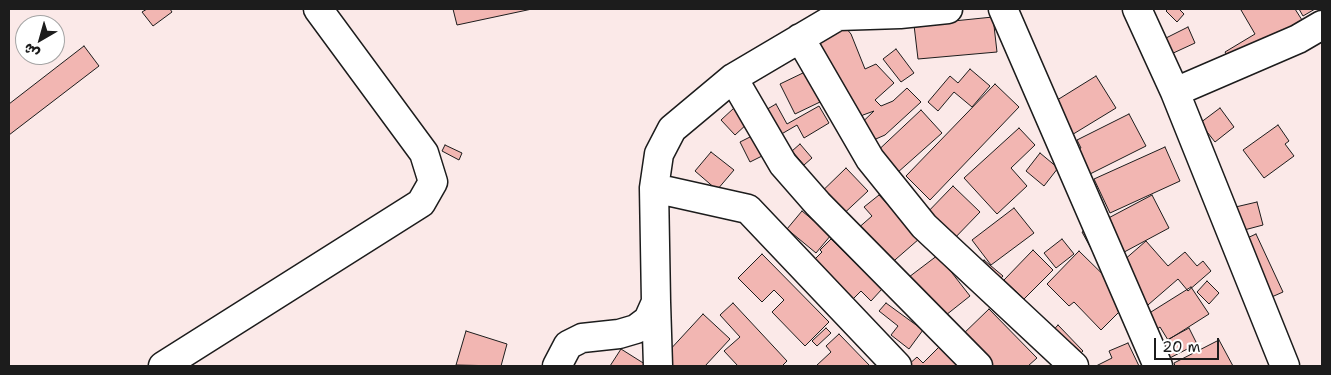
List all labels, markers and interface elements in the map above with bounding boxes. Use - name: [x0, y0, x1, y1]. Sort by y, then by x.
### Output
- north arrow: [15, 15, 65, 65]
- text: ش: [20, 39, 43, 63]
- scale bar: [1156, 328, 1221, 360]
- text: 20 m: [1162, 337, 1201, 357]

